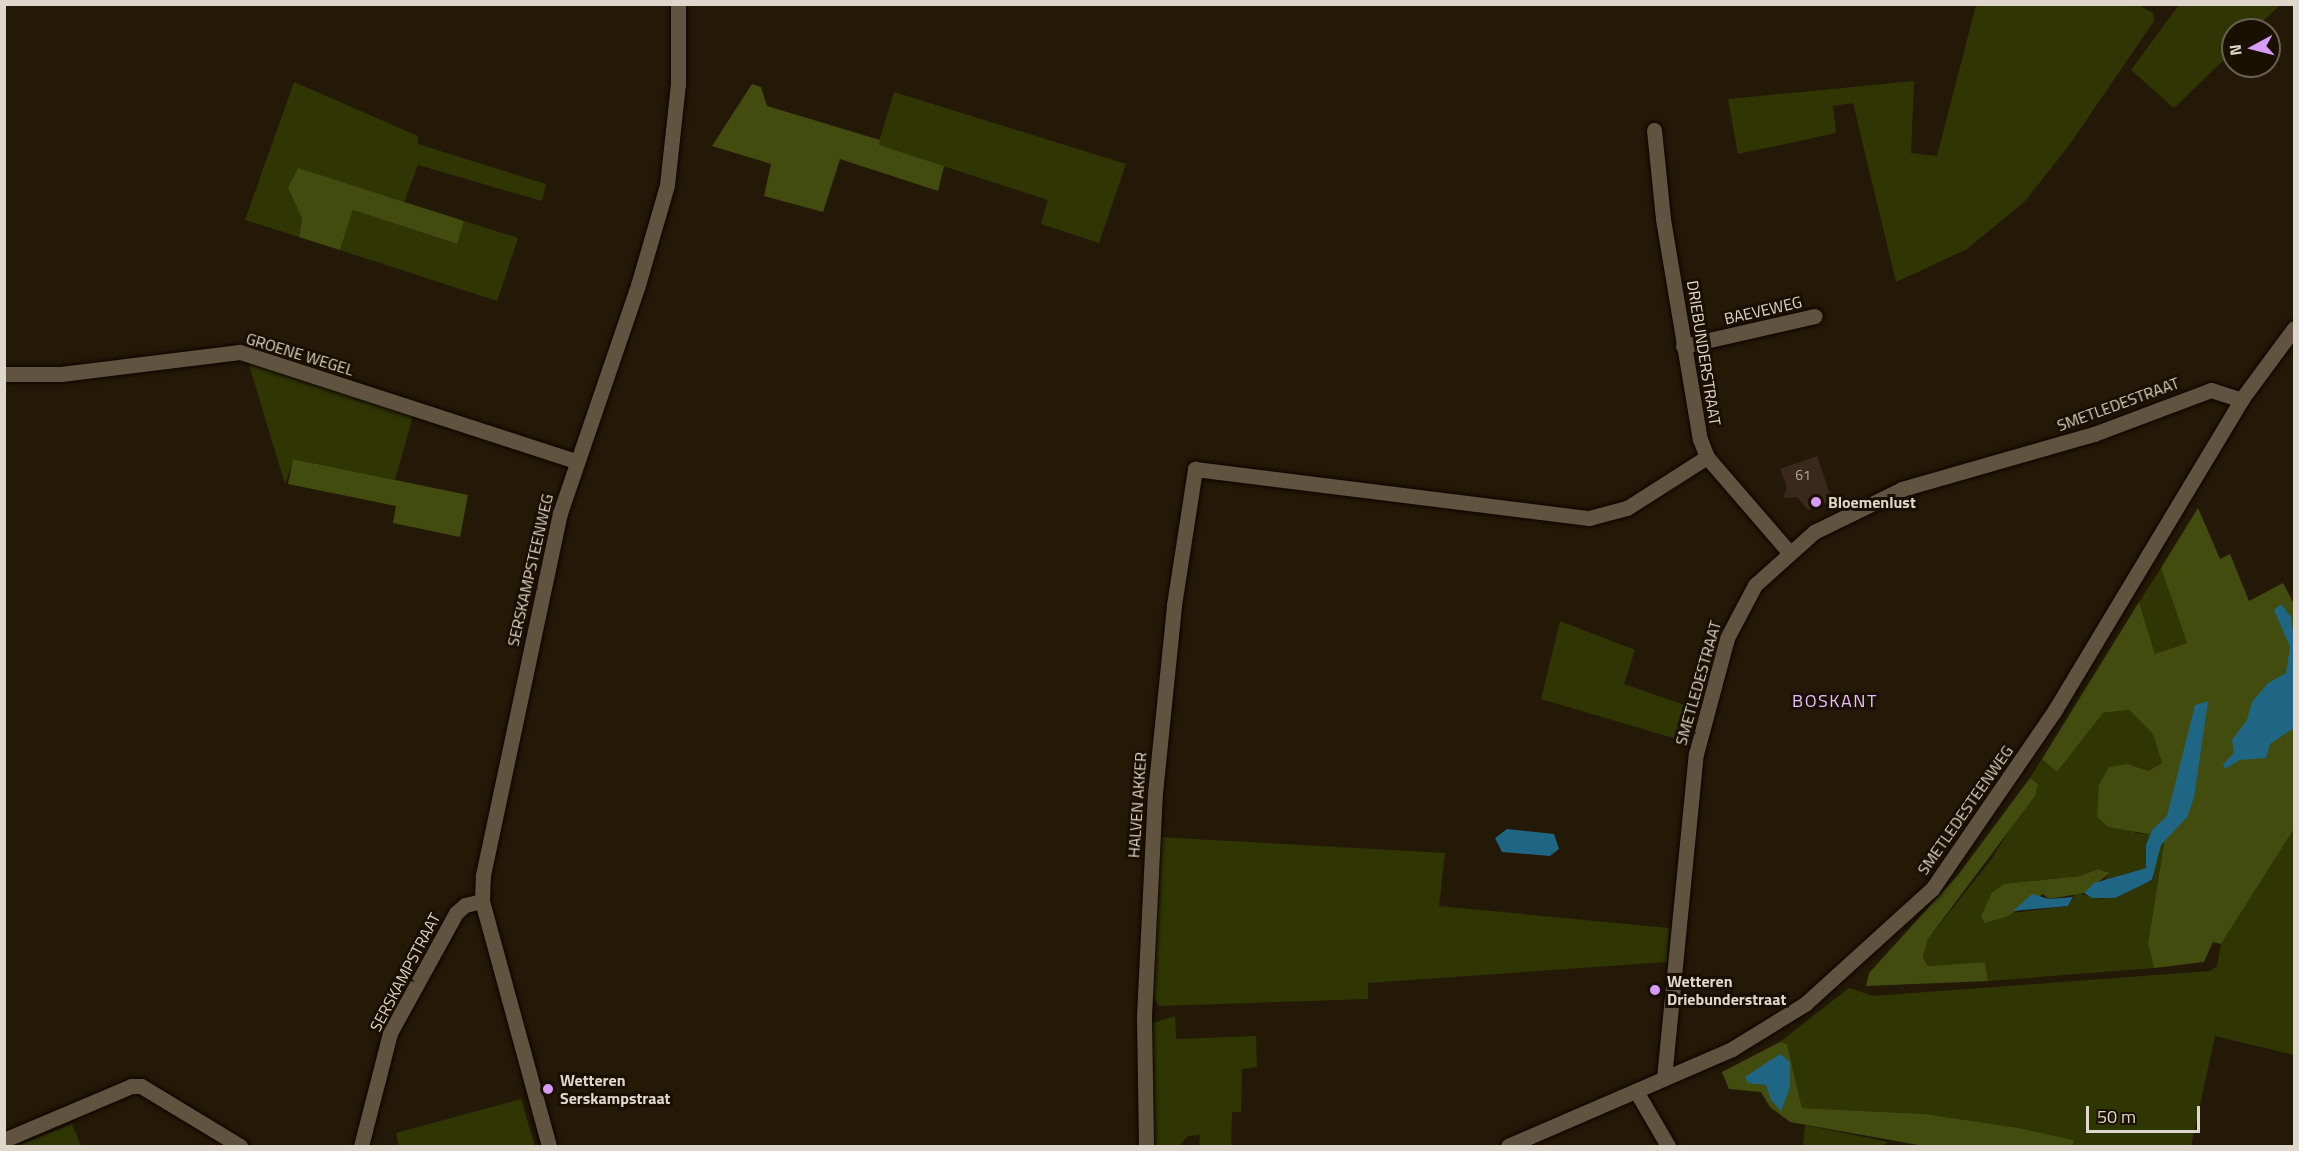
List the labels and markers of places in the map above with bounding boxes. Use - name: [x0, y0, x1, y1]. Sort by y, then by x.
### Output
- place label: Bloemenlust: [1828, 492, 1916, 512]
- marker: Bloemenlust: [1809, 495, 1823, 509]
- place label: Wetteren Driebunderstraat: [1667, 971, 1786, 1009]
- marker: Wetteren Driebunderstraat: [1648, 983, 1662, 997]
- place label: Wetteren Serskampstraat: [560, 1070, 670, 1108]
- marker: Wetteren Serskampstraat: [541, 1082, 555, 1096]

